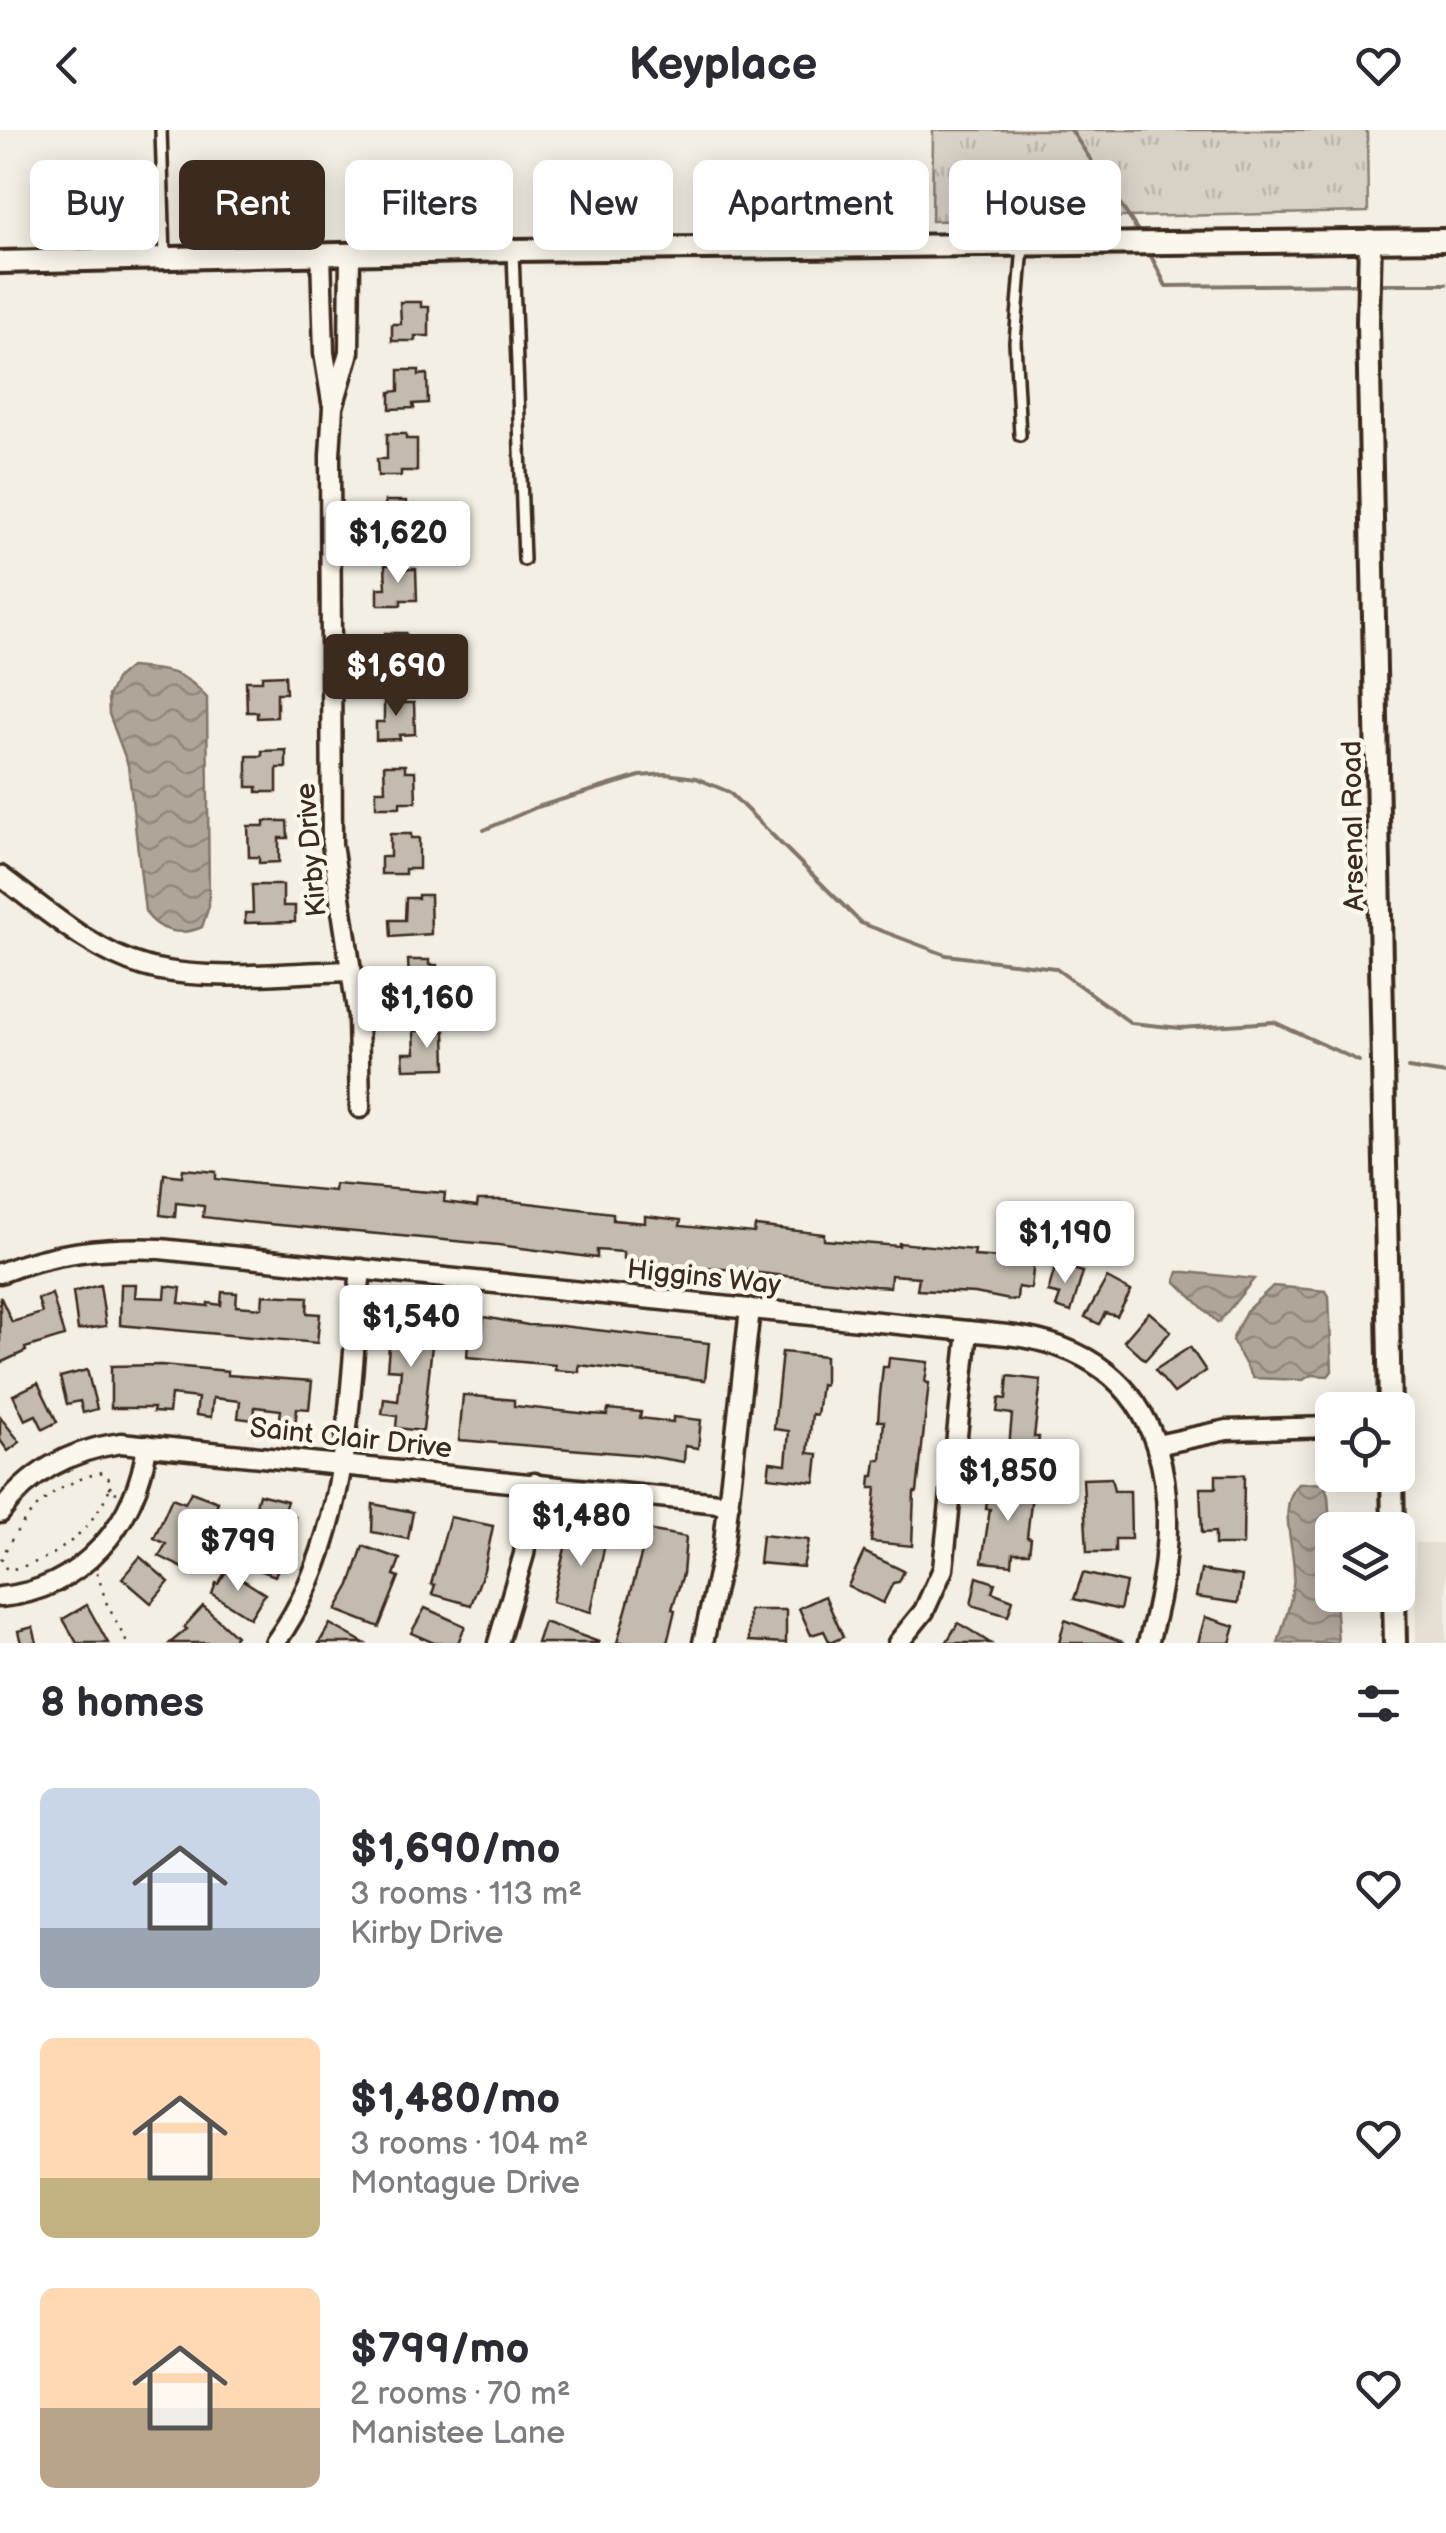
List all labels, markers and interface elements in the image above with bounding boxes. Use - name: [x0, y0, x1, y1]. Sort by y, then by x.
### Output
- icon: back: [40, 38, 95, 93]
- text: Keyplace: [629, 38, 817, 93]
- icon: heart: [1351, 38, 1406, 93]
- chip: Buy: [30, 160, 159, 250]
- chip: Rent: [179, 160, 325, 250]
- chip: Filters: [345, 160, 513, 250]
- chip: New: [533, 160, 673, 250]
- chip: Apartment: [693, 160, 929, 250]
- chip: House: [949, 160, 1121, 250]
- pin: $1,620: [317, 501, 479, 586]
- text: $1,620: [348, 514, 448, 553]
- pin: $1,690: [315, 634, 477, 719]
- text: $1,690: [346, 647, 446, 686]
- street label: Arsenal Road: [1336, 740, 1371, 912]
- street label: Kirby Drive: [289, 782, 334, 918]
- pin: $1,160: [346, 966, 508, 1051]
- text: $1,160: [380, 979, 474, 1018]
- pin: $1,190: [984, 1201, 1146, 1286]
- text: $1,190: [1018, 1214, 1112, 1253]
- street label: Higgins Way: [625, 1253, 783, 1302]
- pin: $1,540: [330, 1285, 492, 1370]
- text: $1,540: [362, 1298, 460, 1337]
- map controls: [1315, 1392, 1415, 1612]
- button: locate: [1315, 1392, 1415, 1492]
- street label: Saint Clair Drive: [248, 1411, 454, 1466]
- pin: $1,850: [927, 1439, 1089, 1524]
- text: $1,850: [958, 1452, 1058, 1491]
- pin: $1,480: [500, 1484, 662, 1569]
- text: $1,480: [531, 1497, 631, 1536]
- pin: $799: [179, 1509, 297, 1594]
- button: layers: [1315, 1512, 1415, 1612]
- text: $799: [200, 1522, 276, 1561]
- icon: filters: [1351, 1676, 1406, 1731]
- text: 8 homes: [40, 1678, 204, 1729]
- text: $1,690/mo: [350, 1824, 560, 1875]
- icon: home: [120, 1828, 240, 1948]
- icon: heart: [1351, 1861, 1406, 1916]
- text: 3 rooms · 113 m²: [350, 1875, 582, 1914]
- text: Kirby Drive: [350, 1914, 504, 1953]
- text: $1,480/mo: [350, 2074, 560, 2125]
- icon: home: [120, 2078, 240, 2198]
- icon: heart: [1351, 2111, 1406, 2166]
- text: 3 rooms · 104 m²: [350, 2125, 588, 2164]
- text: Montague Drive: [350, 2164, 580, 2203]
- text: $799/mo: [350, 2324, 530, 2375]
- icon: home: [120, 2328, 240, 2448]
- icon: heart: [1351, 2361, 1406, 2416]
- text: 2 rooms · 70 m²: [350, 2375, 571, 2414]
- text: Manistee Lane: [350, 2414, 565, 2453]

